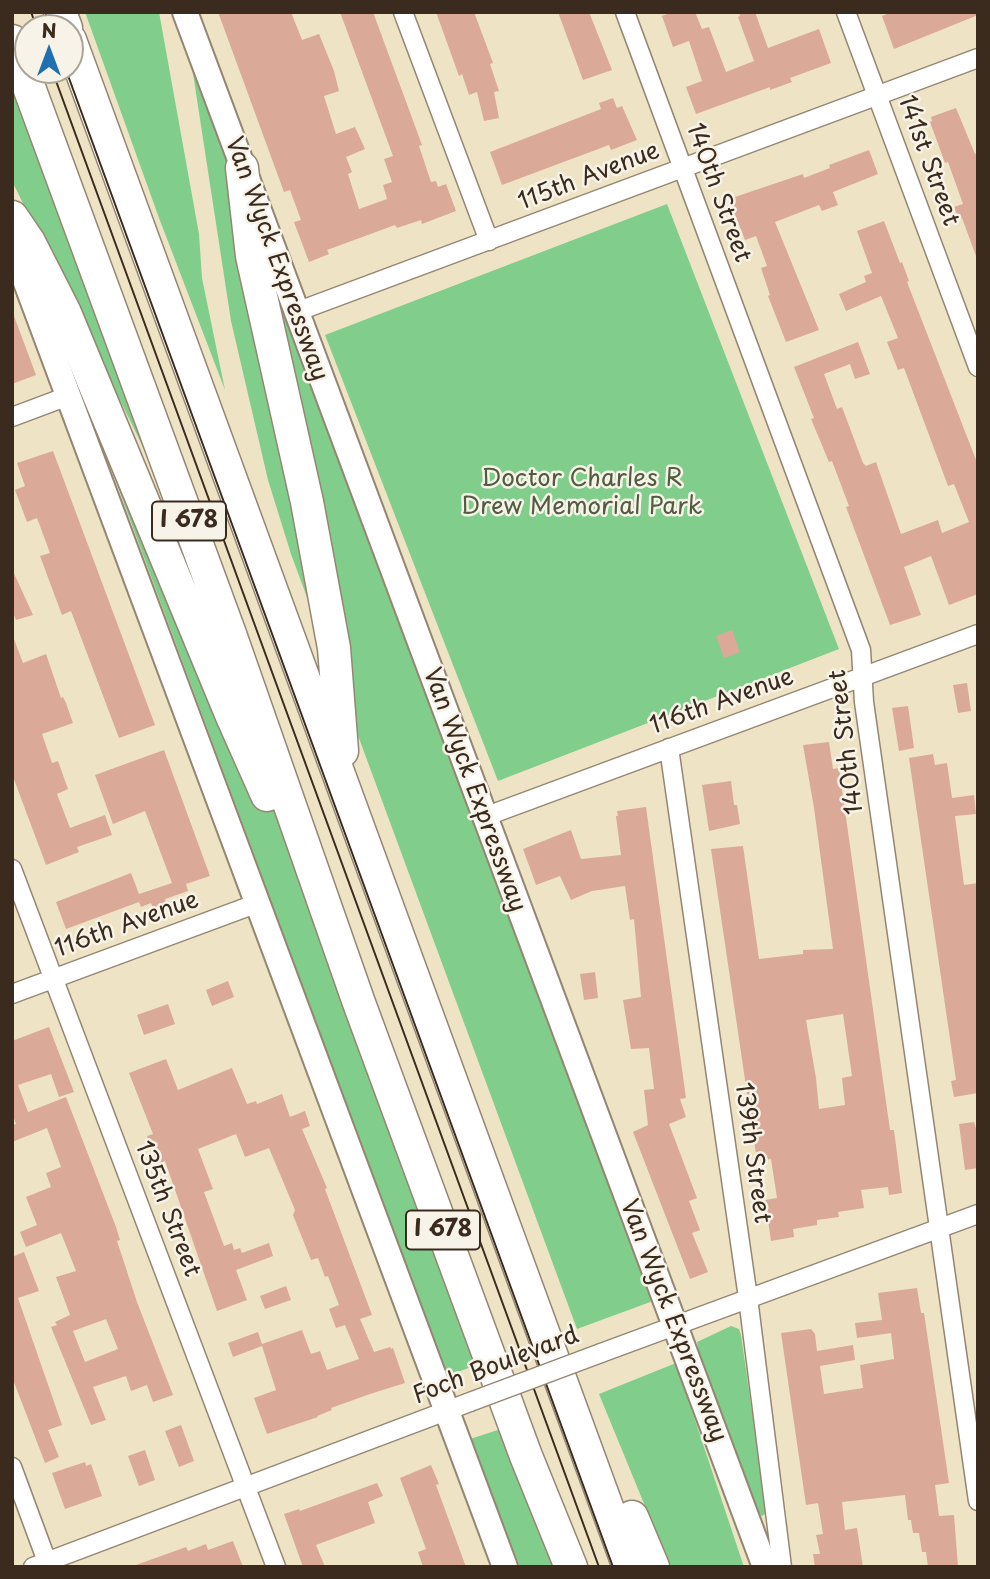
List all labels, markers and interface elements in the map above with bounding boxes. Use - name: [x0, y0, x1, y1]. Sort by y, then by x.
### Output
- north arrow: [14, 14, 84, 84]
- text: N: [41, 16, 57, 44]
- street label: 141st Street: [891, 92, 965, 230]
- street label: 140th Street: [680, 120, 756, 266]
- street label: Van Wyck Expressway: [218, 133, 334, 385]
- street label: 115th Avenue: [514, 137, 664, 217]
- park label: Doctor Charles R Drew Memorial Park: [462, 465, 702, 521]
- road number: I 678: [152, 502, 226, 540]
- street label: 116th Avenue: [646, 663, 798, 741]
- street label: Van Wyck Expressway: [416, 664, 532, 916]
- street label: 140th Street: [824, 668, 870, 816]
- street label: 116th Avenue: [51, 886, 203, 964]
- street label: 139th Street: [728, 1081, 776, 1225]
- street label: 135th Street: [128, 1137, 206, 1281]
- street label: Van Wyck Expressway: [613, 1196, 733, 1446]
- road number: I 678: [406, 1210, 480, 1250]
- street label: Foch Boulevard: [409, 1321, 583, 1411]

